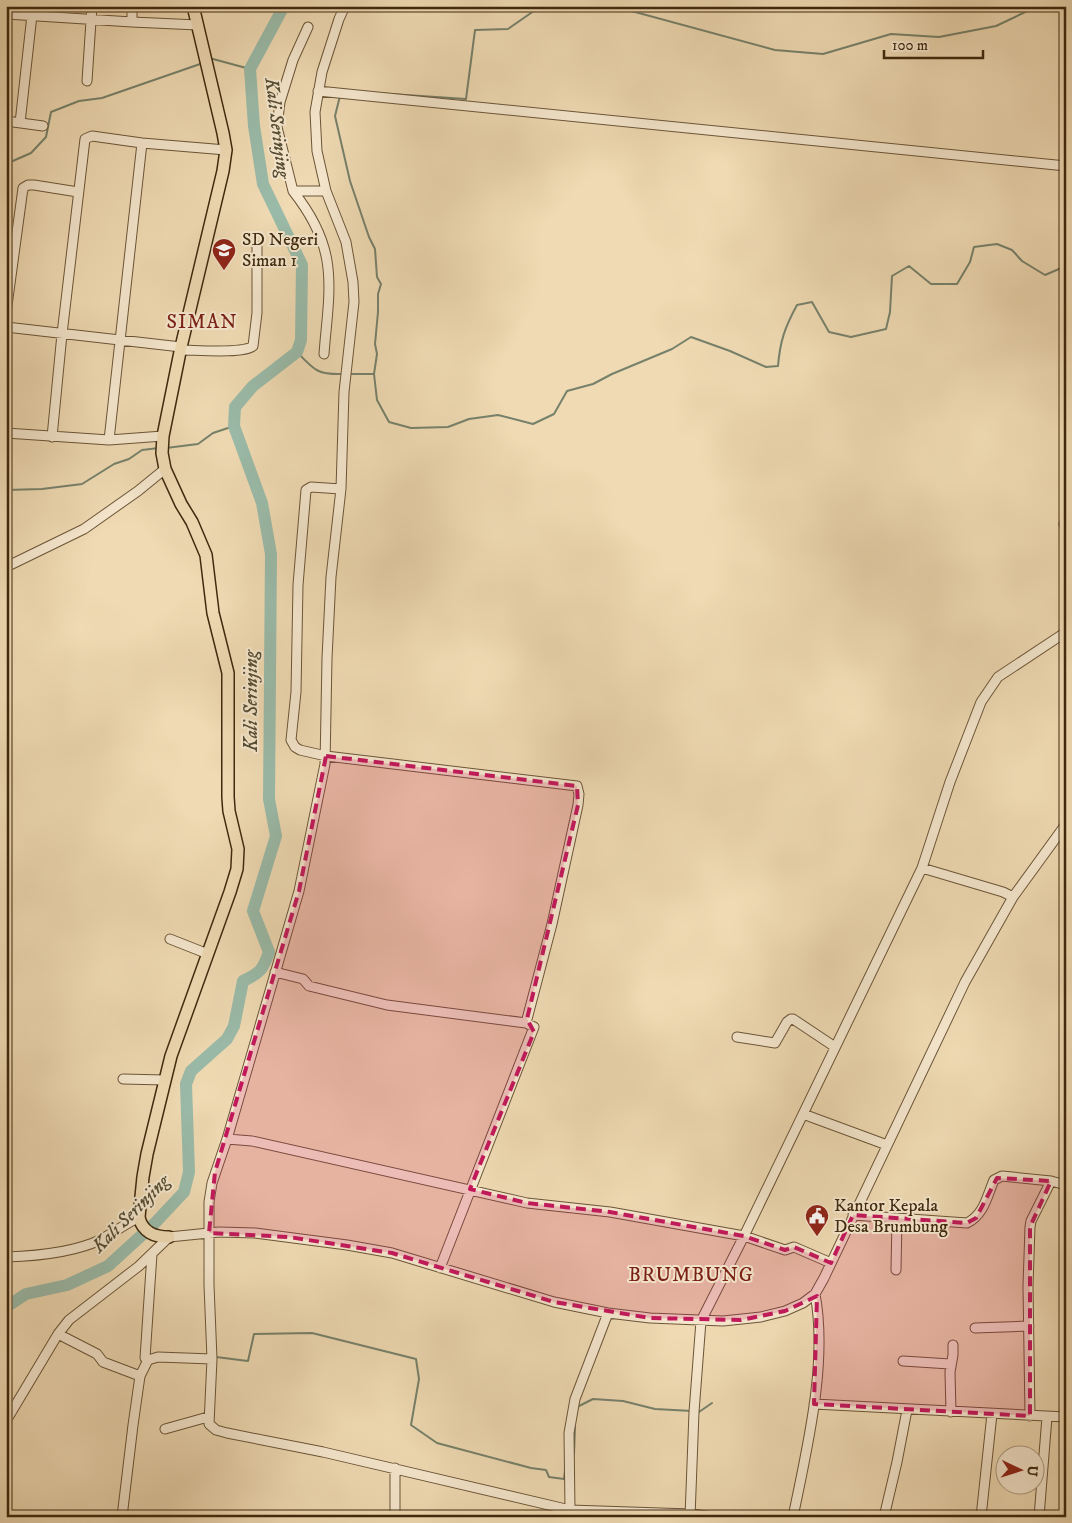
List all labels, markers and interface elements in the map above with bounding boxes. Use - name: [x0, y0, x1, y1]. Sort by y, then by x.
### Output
- scale bar: [884, 28, 983, 60]
- text: 100 m: [892, 36, 928, 55]
- water label: Kali Serinjing: [259, 75, 295, 181]
- place label: SD Negeri Siman 1: [242, 229, 318, 272]
- school or university icon: SD Negeri Siman 1: [211, 237, 237, 271]
- district label: SIMAN: [166, 310, 238, 335]
- water label: Kali Serinjing: [240, 649, 263, 753]
- water label: Kali Serinjing: [86, 1169, 176, 1259]
- place label: Kantor Kepala Desa Brumbung: [834, 1195, 948, 1238]
- public building icon: Kantor Kepala Desa Brumbung: [804, 1203, 830, 1237]
- district label: BRUMBUNG: [628, 1263, 754, 1288]
- north arrow: [994, 1446, 1044, 1496]
- text: U: [1023, 1465, 1041, 1477]

